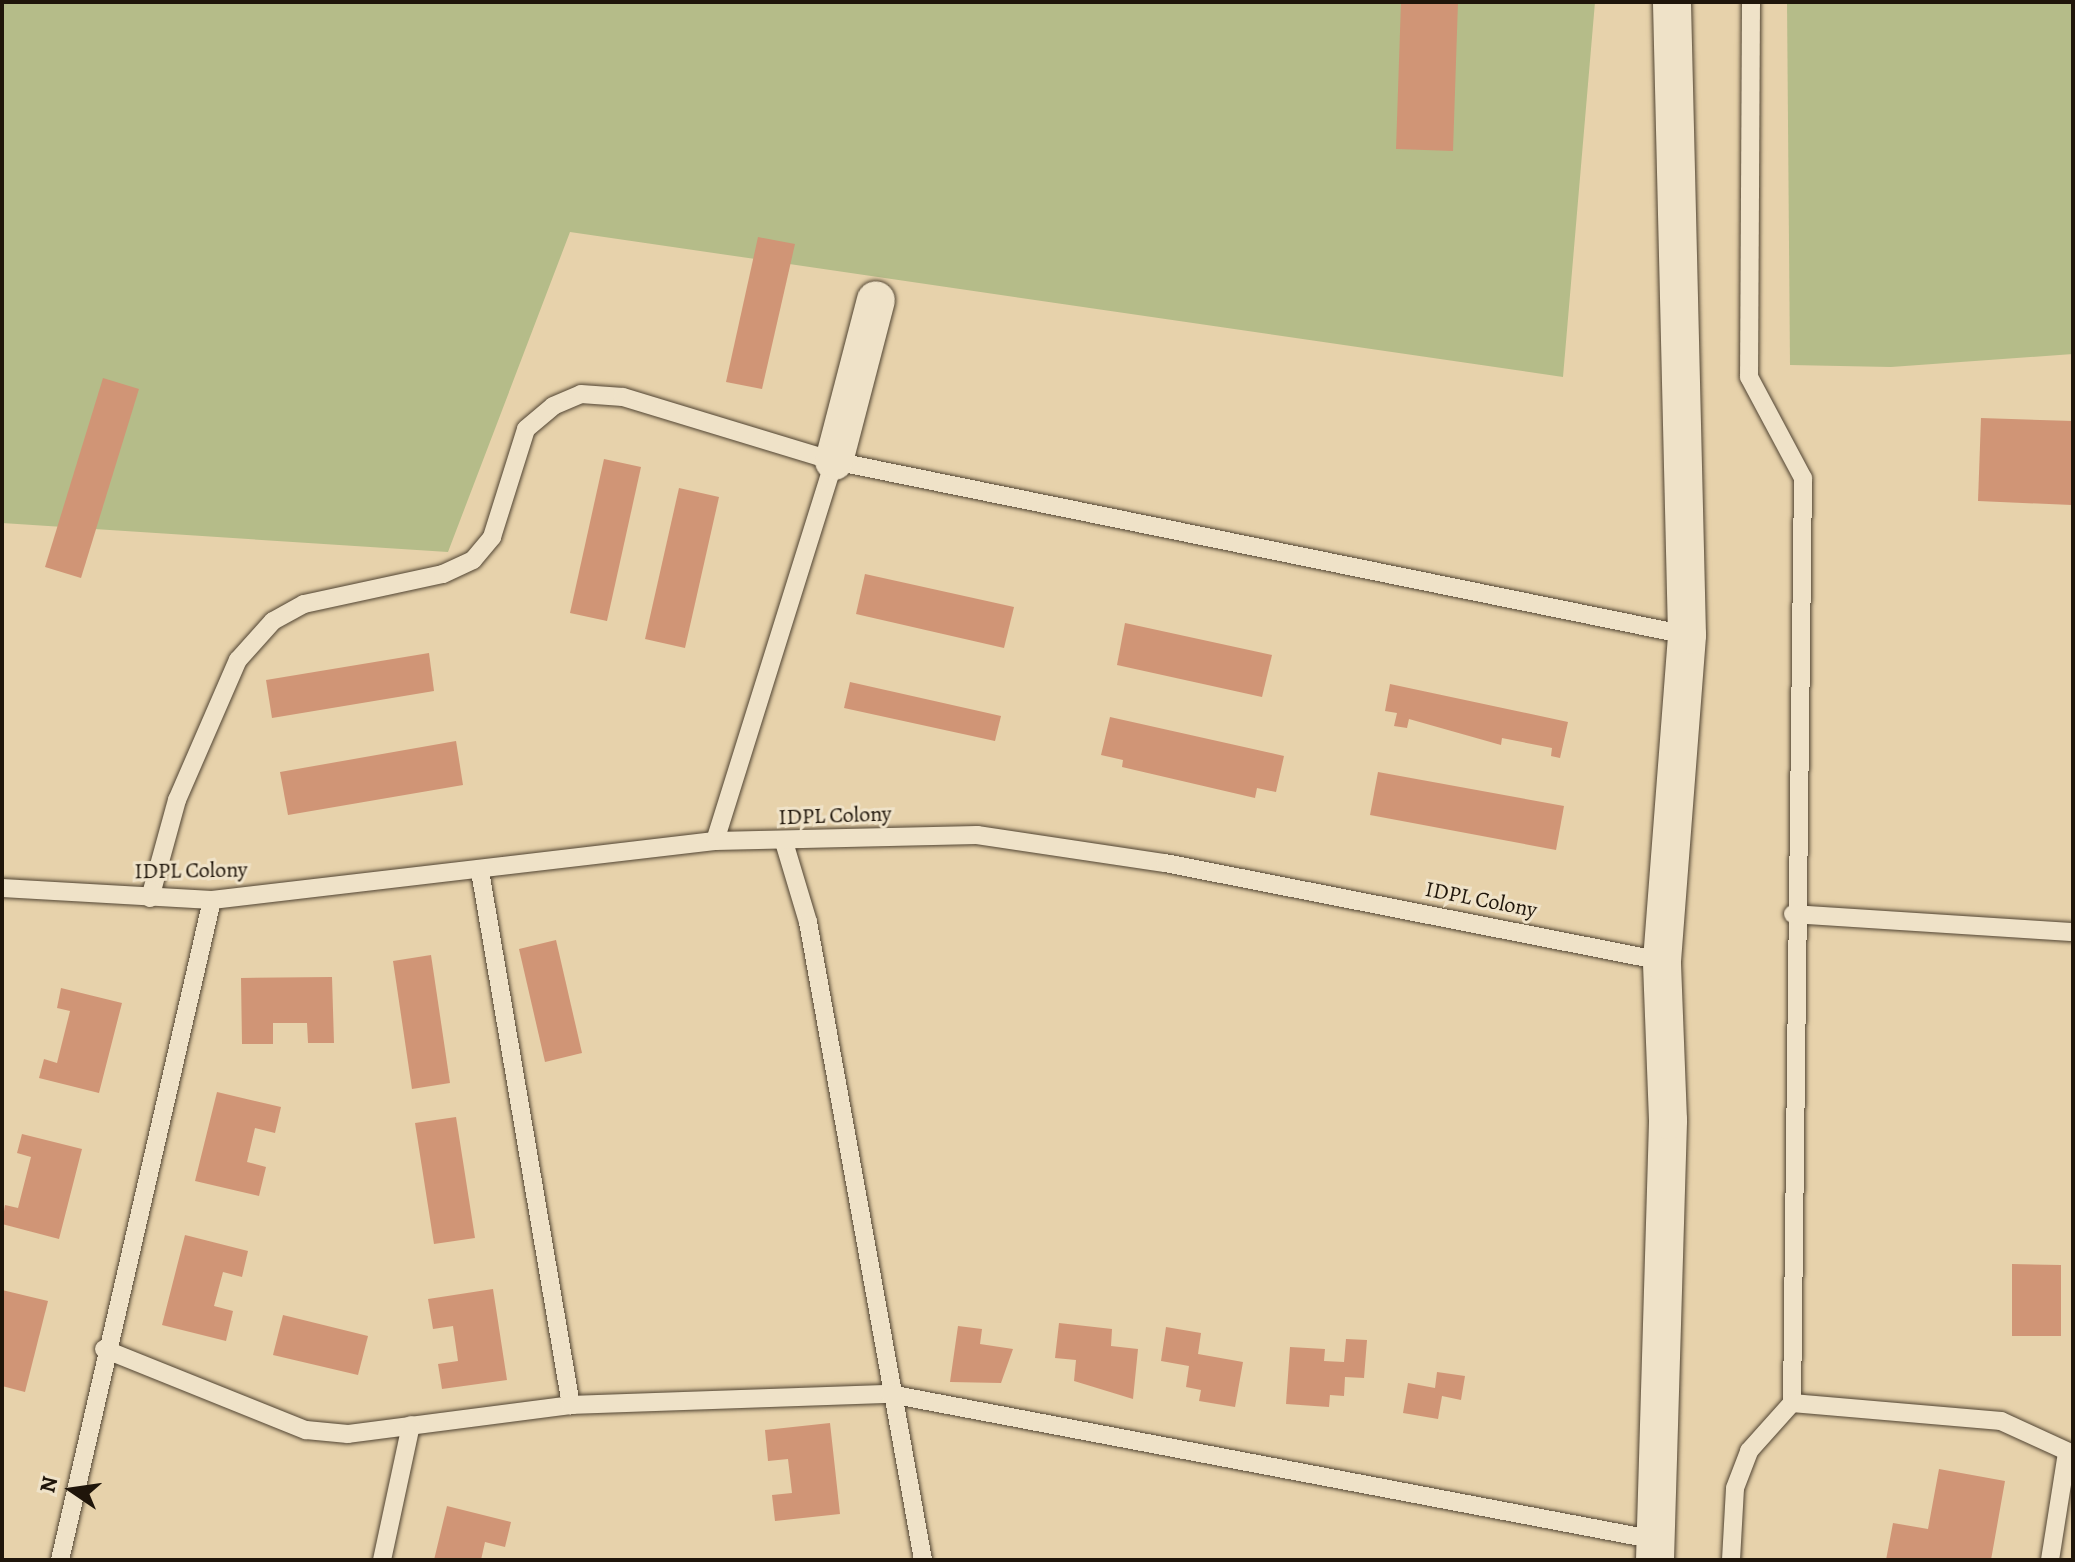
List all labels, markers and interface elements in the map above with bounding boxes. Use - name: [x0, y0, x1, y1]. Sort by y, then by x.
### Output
- street label: IDPL Colony: [778, 801, 892, 831]
- street label: IDPL Colony: [134, 857, 248, 885]
- street label: IDPL Colony: [1423, 876, 1539, 924]
- north arrow: [32, 1450, 112, 1530]
- text: N: [32, 1473, 65, 1496]

